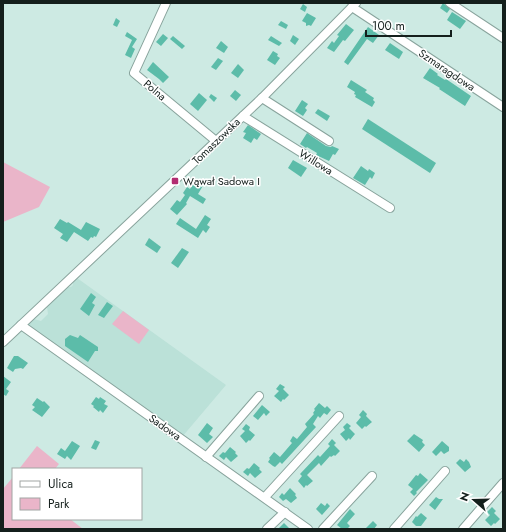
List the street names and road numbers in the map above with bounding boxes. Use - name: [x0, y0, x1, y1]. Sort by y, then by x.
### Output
- street label: Szmaragdowa: [416, 45, 478, 95]
- street label: Polna: [140, 76, 170, 104]
- street label: Tomaszowska: [188, 114, 244, 168]
- street label: Willowa: [296, 145, 336, 179]
- street label: Sadowa: [146, 410, 184, 444]

